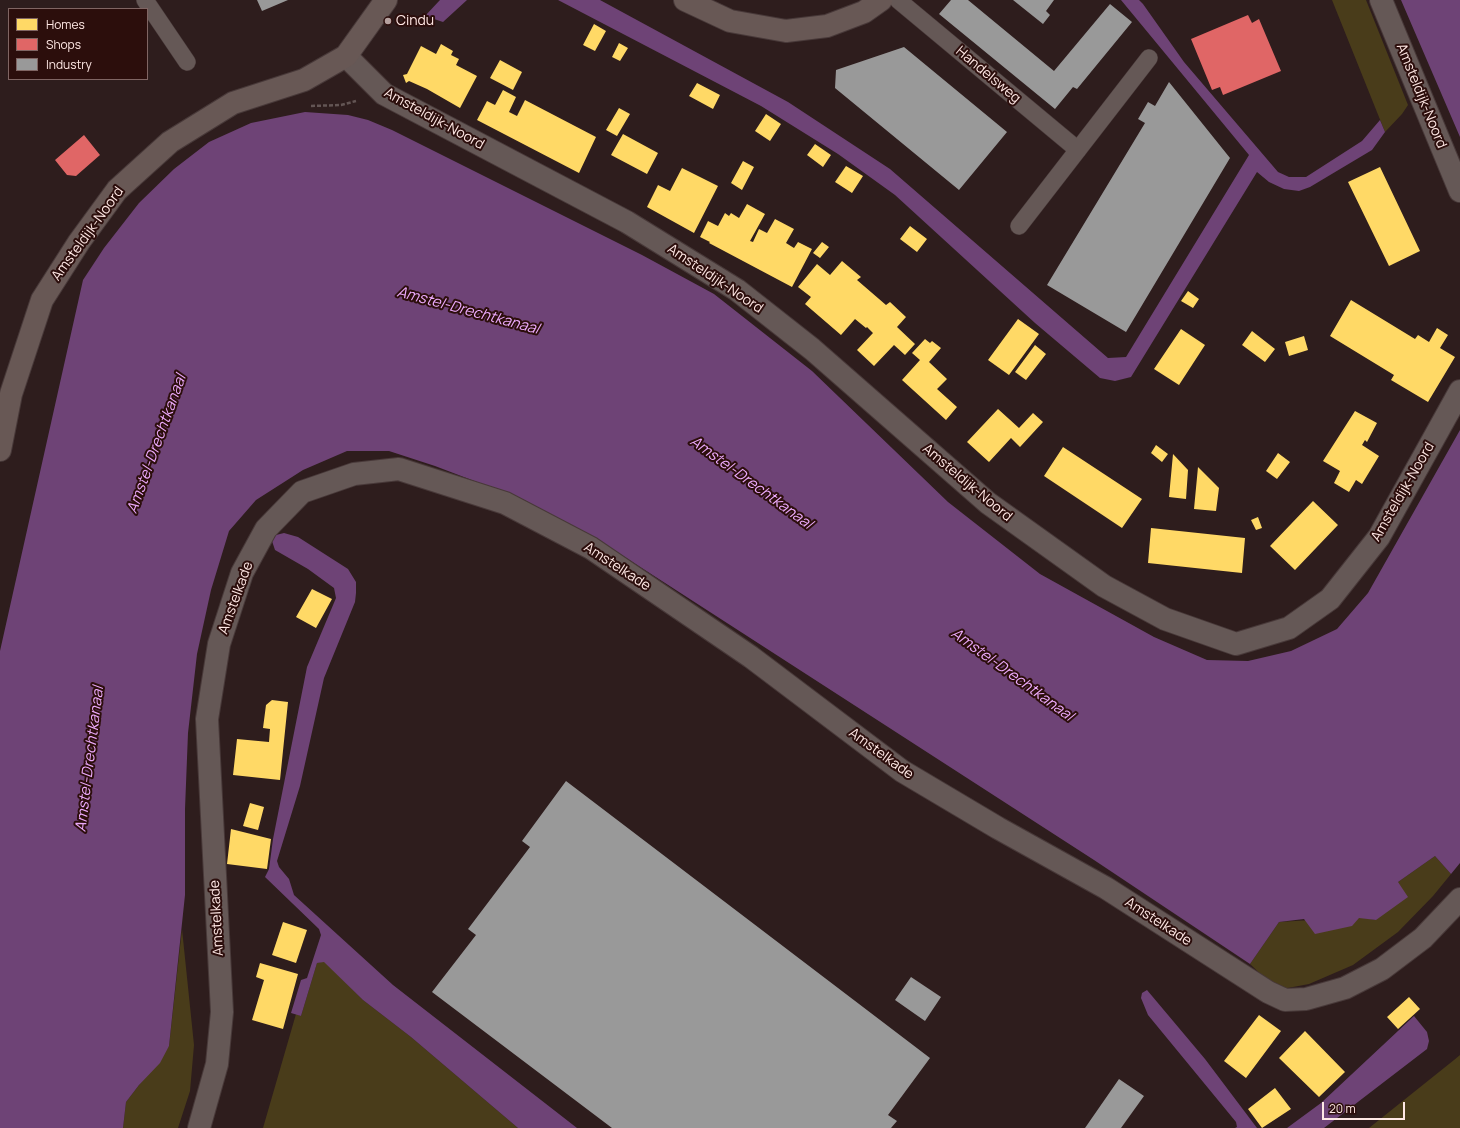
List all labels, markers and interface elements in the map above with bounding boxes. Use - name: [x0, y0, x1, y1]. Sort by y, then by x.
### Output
- legend: [8, 8, 148, 80]
- place label: Cindu: [396, 13, 434, 29]
- text: Homes: [46, 16, 85, 33]
- marker: Cindu: [383, 16, 393, 26]
- text: Shops: [46, 36, 81, 53]
- street label: Amsteldijk-Noord: [1392, 41, 1450, 151]
- street label: Handelsweg: [952, 43, 1024, 107]
- text: Industry: [46, 56, 92, 73]
- street label: Amsteldijk-Noord: [381, 85, 487, 153]
- street label: Amsteldijk-Noord: [48, 184, 128, 284]
- street label: Amsteldijk-Noord: [664, 241, 766, 317]
- water label: Amstel-Drechtkanaal: [395, 283, 541, 339]
- water label: Amstel-Drechtkanaal: [123, 372, 191, 516]
- water label: Amstel-Drechtkanaal: [686, 433, 816, 533]
- street label: Amsteldijk-Noord: [1368, 439, 1438, 545]
- street label: Amsteldijk-Noord: [919, 441, 1015, 525]
- street label: Amstelkade: [581, 539, 653, 595]
- street label: Amstelkade: [215, 559, 257, 637]
- water label: Amstel-Drechtkanaal: [947, 625, 1077, 725]
- water label: Amstel-Drechtkanaal: [72, 685, 108, 833]
- street label: Amstelkade: [845, 725, 917, 783]
- street label: Amstelkade: [207, 880, 227, 956]
- street label: Amstelkade: [1122, 894, 1194, 950]
- scale bar: [1324, 1094, 1407, 1120]
- text: 20 m: [1329, 1100, 1356, 1117]

